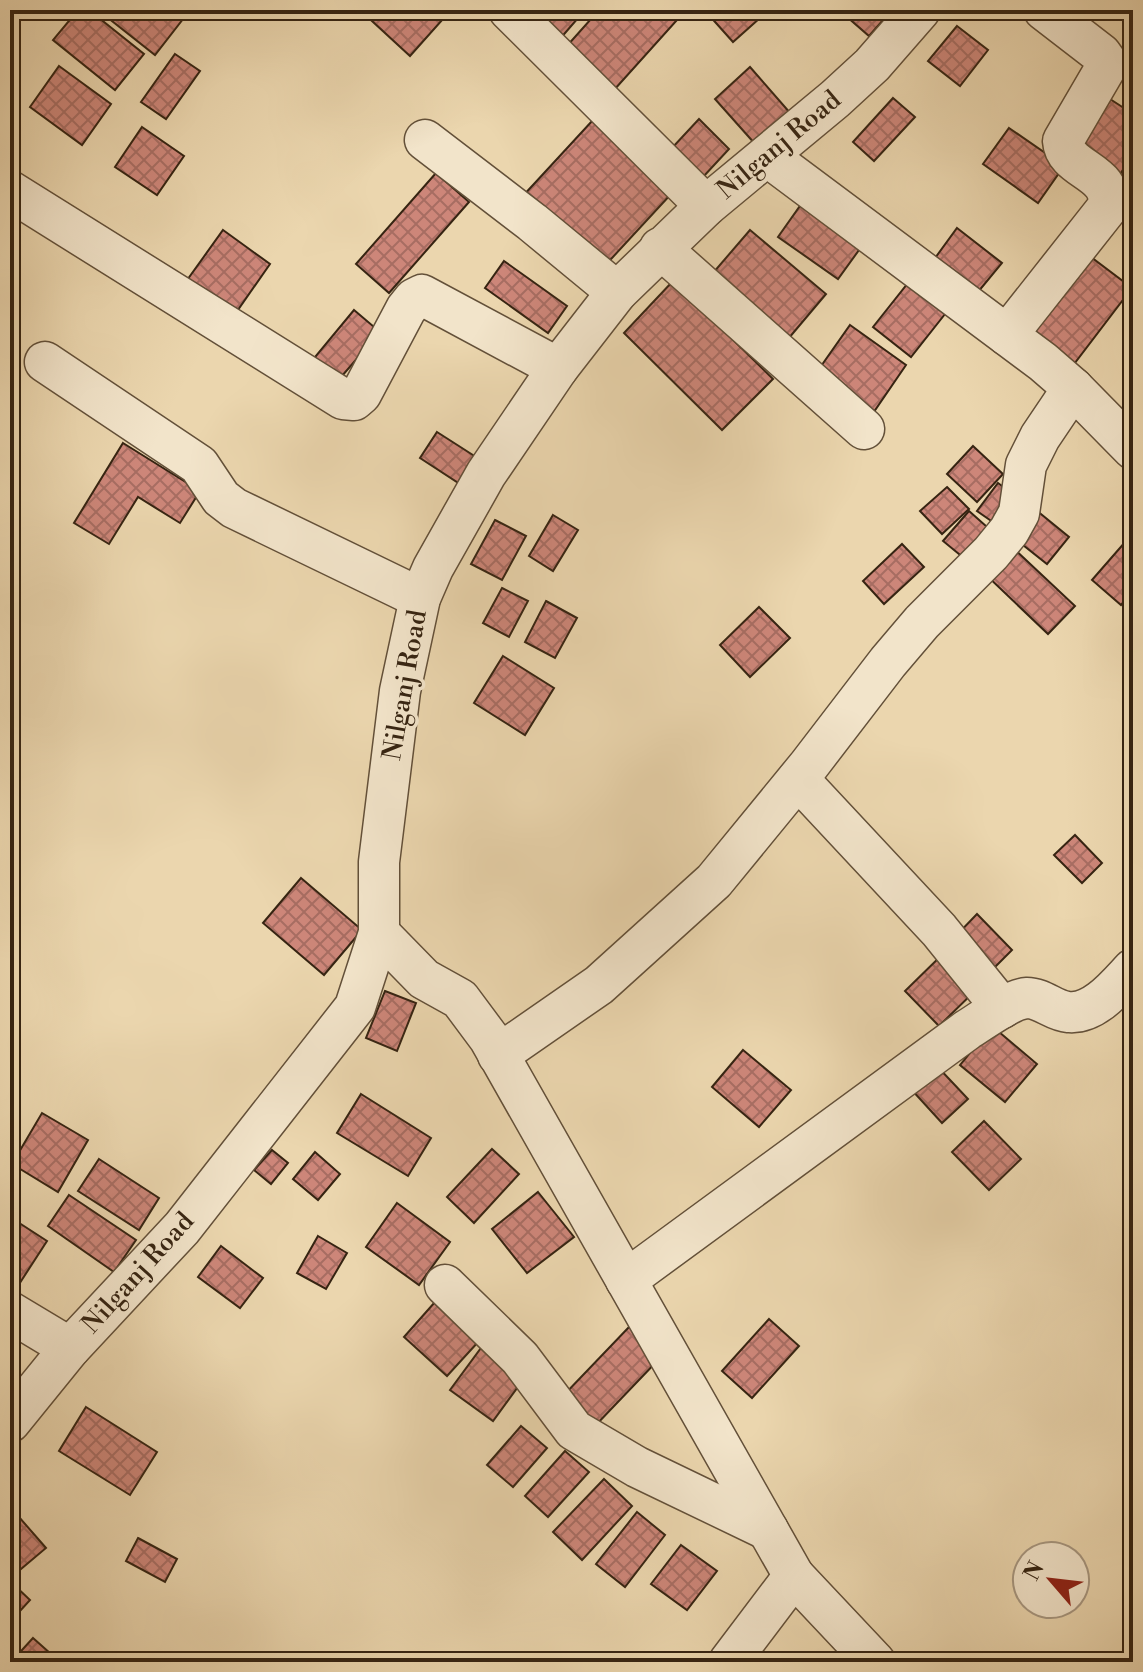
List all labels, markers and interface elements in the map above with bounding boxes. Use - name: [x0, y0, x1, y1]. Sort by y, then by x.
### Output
- street label: Nilganj Road: [711, 84, 848, 206]
- street label: Nilganj Road: [376, 607, 434, 763]
- street label: Nilganj Road: [75, 1206, 201, 1340]
- north arrow: [1011, 1540, 1091, 1620]
- text: N: [1019, 1557, 1051, 1585]

